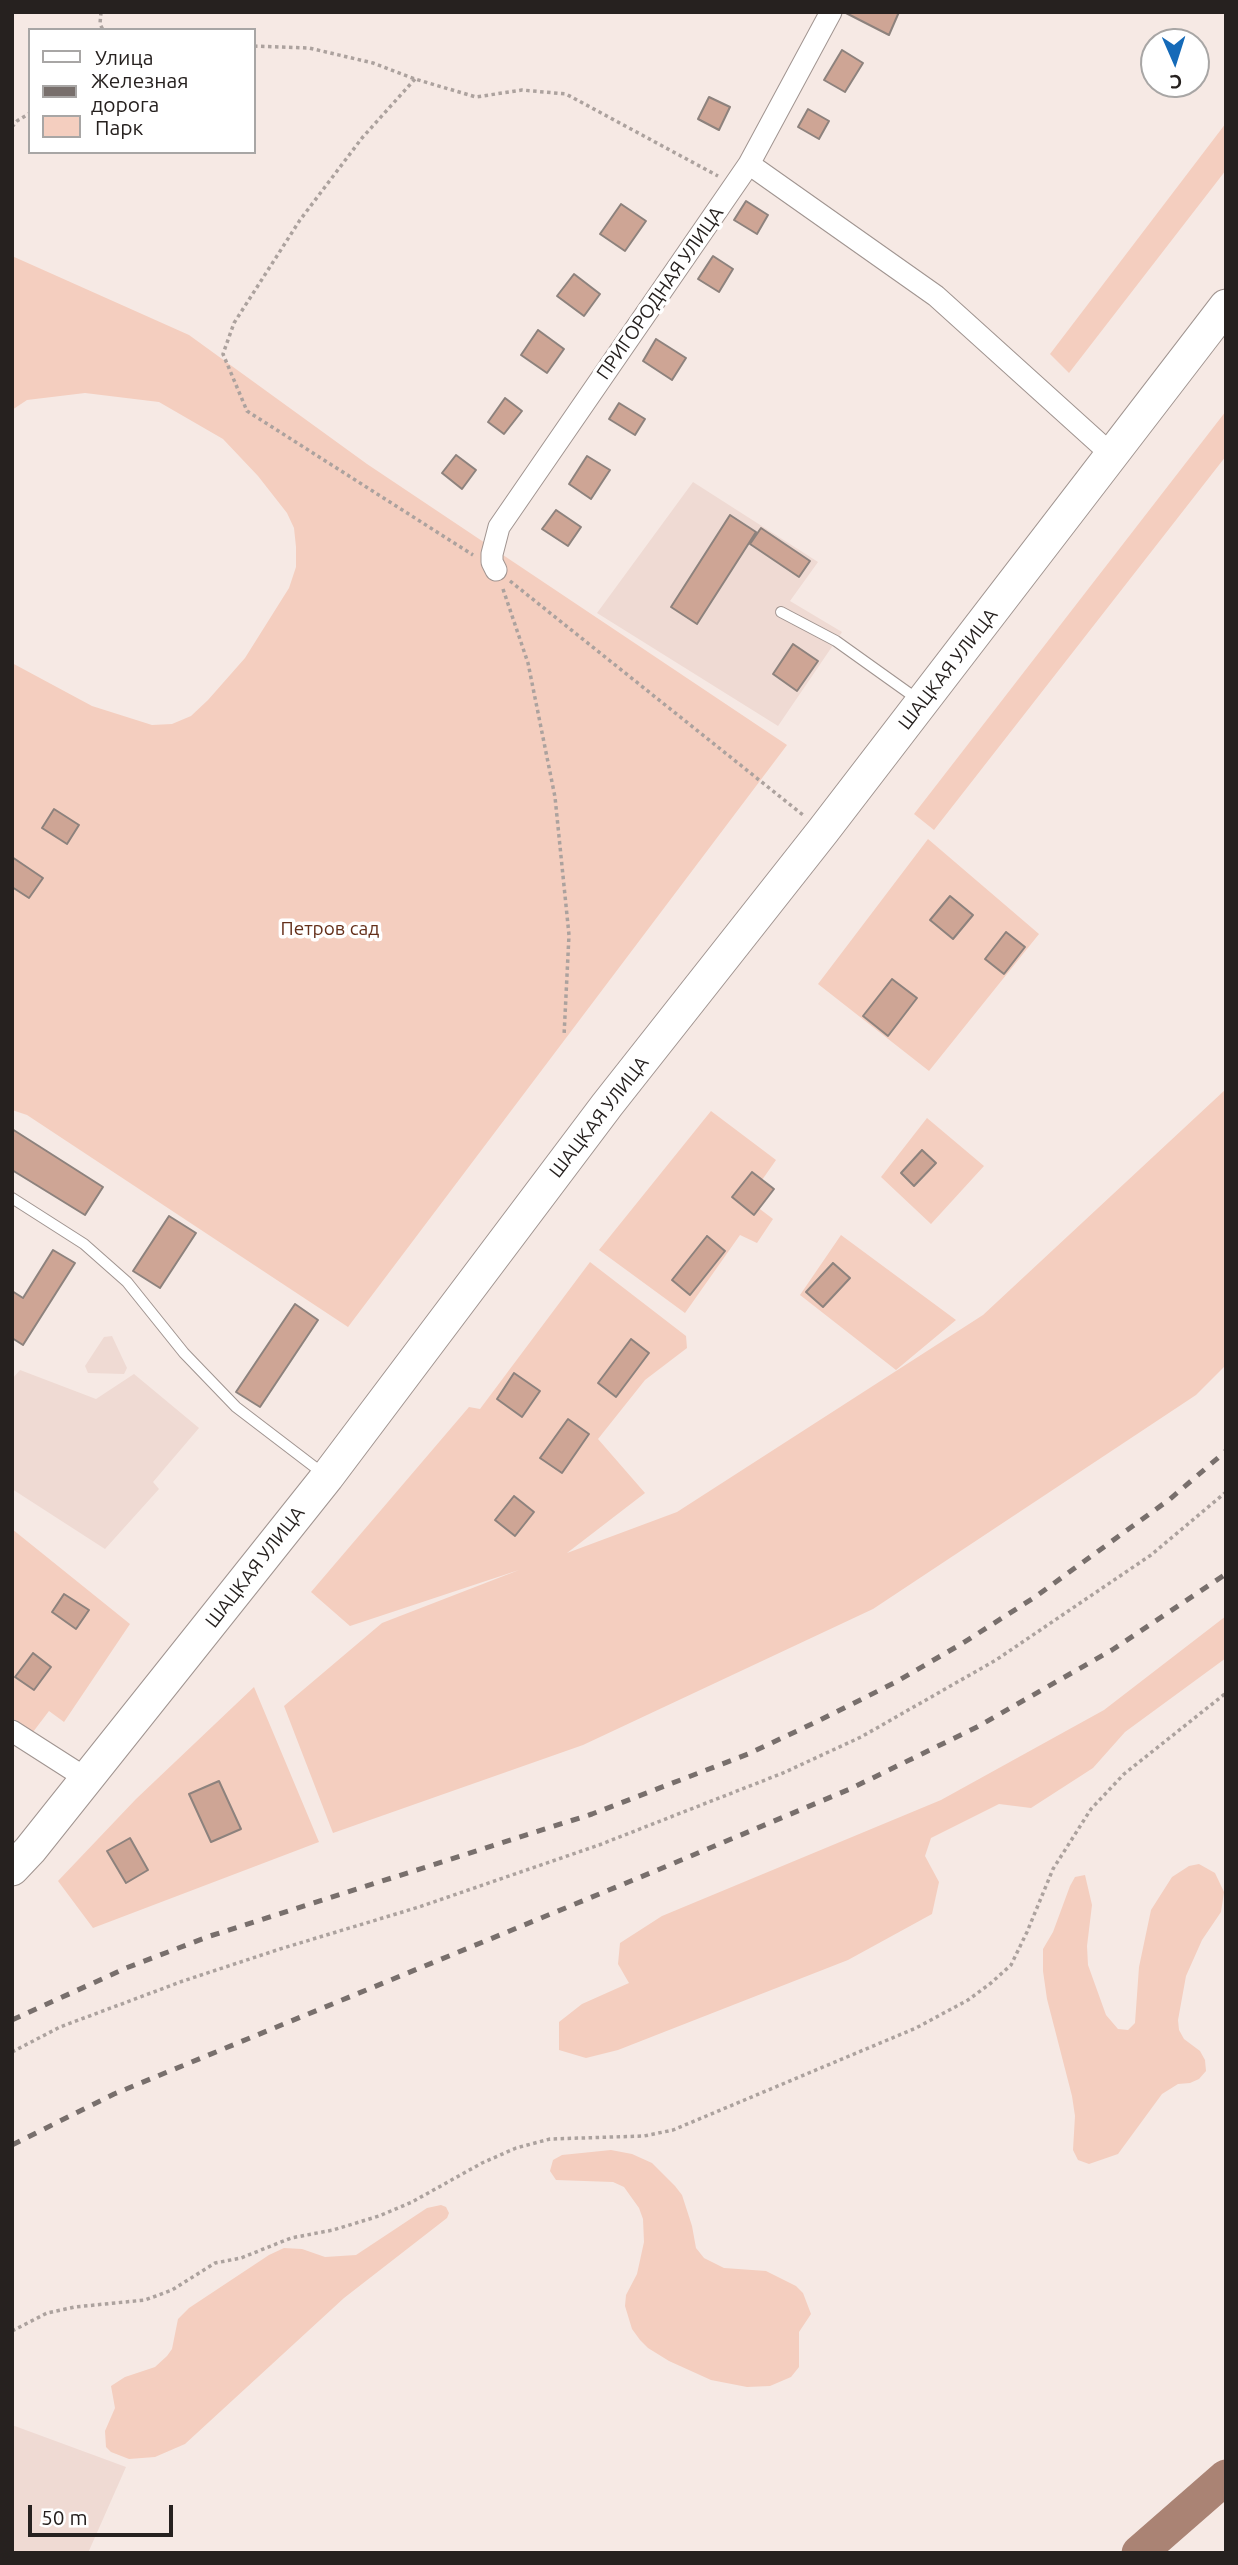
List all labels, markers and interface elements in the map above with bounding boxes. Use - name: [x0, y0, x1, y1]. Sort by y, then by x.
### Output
- legend: [28, 28, 256, 154]
- north arrow: [1140, 28, 1210, 98]
- text: Улица: [95, 45, 153, 69]
- text: Железная дорога: [91, 68, 189, 116]
- text: С: [1169, 71, 1183, 93]
- text: Парк: [95, 115, 143, 139]
- street label: ПРИГОРОДНАЯ УЛИЦА: [592, 202, 728, 384]
- street label: ШАЦКАЯ УЛИЦА: [894, 604, 1002, 734]
- park label: Петров сад: [281, 918, 379, 940]
- street label: ШАЦКАЯ УЛИЦА: [545, 1052, 653, 1182]
- street label: ШАЦКАЯ УЛИЦА: [201, 1502, 309, 1632]
- scale bar: [32, 2492, 177, 2536]
- text: 50 m: [41, 2505, 88, 2529]

